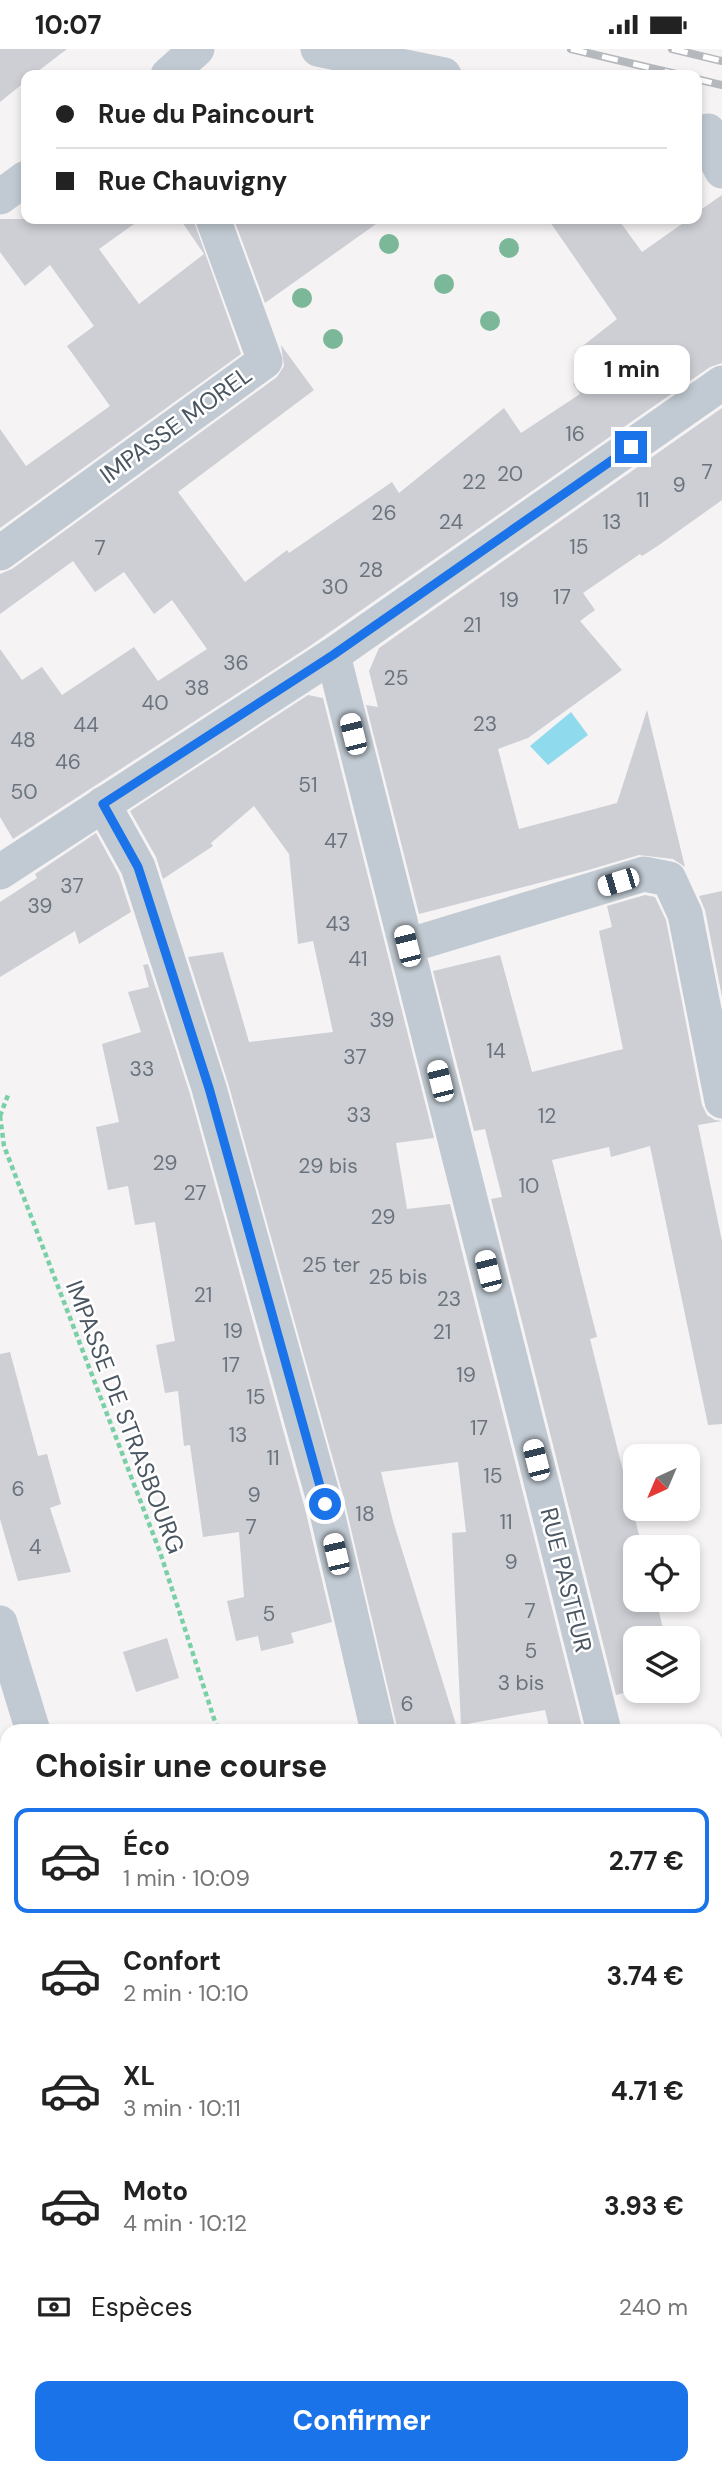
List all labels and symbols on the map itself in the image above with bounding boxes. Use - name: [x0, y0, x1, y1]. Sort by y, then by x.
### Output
- callout: 1 min: [573, 345, 689, 395]
- street label: IMPASSE MOREL: [94, 359, 258, 490]
- house number: 16: [565, 420, 585, 448]
- route end: [615, 431, 647, 463]
- house number: 7: [701, 458, 713, 486]
- house number: 20: [497, 460, 523, 488]
- house number: 22: [462, 468, 486, 496]
- house number: 9: [672, 471, 686, 499]
- house number: 11: [636, 486, 650, 514]
- house number: 26: [371, 499, 397, 527]
- house number: 24: [439, 508, 463, 536]
- house number: 13: [603, 508, 621, 536]
- house number: 15: [569, 533, 589, 561]
- house number: 7: [94, 534, 106, 562]
- house number: 28: [359, 556, 383, 584]
- house number: 30: [322, 573, 348, 601]
- house number: 17: [553, 583, 571, 611]
- house number: 19: [499, 586, 519, 614]
- house number: 21: [463, 611, 481, 639]
- house number: 36: [223, 649, 249, 677]
- house number: 25: [384, 664, 408, 692]
- house number: 38: [184, 674, 210, 702]
- house number: 40: [141, 689, 169, 717]
- house number: 23: [473, 710, 497, 738]
- house number: 44: [73, 711, 99, 739]
- car: [338, 711, 369, 757]
- house number: 48: [10, 726, 36, 754]
- house number: 46: [55, 748, 81, 776]
- house number: 51: [298, 771, 318, 799]
- house number: 50: [10, 778, 38, 806]
- house number: 47: [324, 827, 348, 855]
- car: [595, 866, 642, 898]
- house number: 37: [60, 872, 84, 900]
- house number: 39: [28, 892, 53, 920]
- house number: 43: [325, 910, 351, 938]
- car: [392, 923, 423, 969]
- house number: 41: [348, 945, 368, 973]
- house number: 39: [370, 1006, 395, 1034]
- house number: 14: [486, 1037, 506, 1065]
- house number: 37: [343, 1043, 367, 1071]
- house number: 33: [130, 1055, 154, 1083]
- car: [425, 1058, 456, 1104]
- house number: 33: [347, 1101, 371, 1129]
- house number: 12: [538, 1102, 556, 1130]
- house number: 29: [152, 1149, 178, 1177]
- house number: 29 bis: [298, 1152, 358, 1180]
- house number: 10: [519, 1172, 539, 1200]
- house number: 27: [184, 1179, 206, 1207]
- house number: 29: [370, 1203, 396, 1231]
- car: [473, 1248, 504, 1294]
- house number: 25 ter: [302, 1251, 360, 1279]
- house number: 25 bis: [368, 1263, 428, 1291]
- street label: IMPASSE DE STRASBOURG: [59, 1276, 192, 1558]
- house number: 21: [194, 1281, 212, 1309]
- house number: 23: [437, 1285, 461, 1313]
- house number: 19: [223, 1317, 243, 1345]
- house number: 21: [433, 1318, 451, 1346]
- house number: 17: [222, 1351, 240, 1379]
- house number: 19: [456, 1361, 476, 1389]
- house number: 15: [246, 1383, 266, 1411]
- house number: 17: [470, 1414, 488, 1442]
- house number: 13: [229, 1421, 247, 1449]
- car: [521, 1437, 552, 1483]
- house number: 11: [266, 1444, 280, 1472]
- north arrow: [623, 1444, 700, 1521]
- house number: 15: [483, 1462, 503, 1490]
- house number: 6: [11, 1475, 25, 1503]
- house number: 9: [247, 1481, 261, 1509]
- route start: [309, 1488, 341, 1520]
- house number: 18: [355, 1500, 375, 1528]
- street label: RUE PASTEUR: [534, 1504, 599, 1656]
- house number: 11: [499, 1508, 513, 1536]
- house number: 7: [245, 1513, 257, 1541]
- car: [322, 1531, 351, 1577]
- house number: 4: [29, 1533, 42, 1561]
- house number: 9: [504, 1548, 518, 1576]
- house number: 7: [524, 1597, 536, 1625]
- house number: 5: [263, 1600, 275, 1628]
- house number: 5: [525, 1637, 537, 1665]
- house number: 3 bis: [498, 1669, 544, 1697]
- house number: 6: [400, 1690, 414, 1718]

